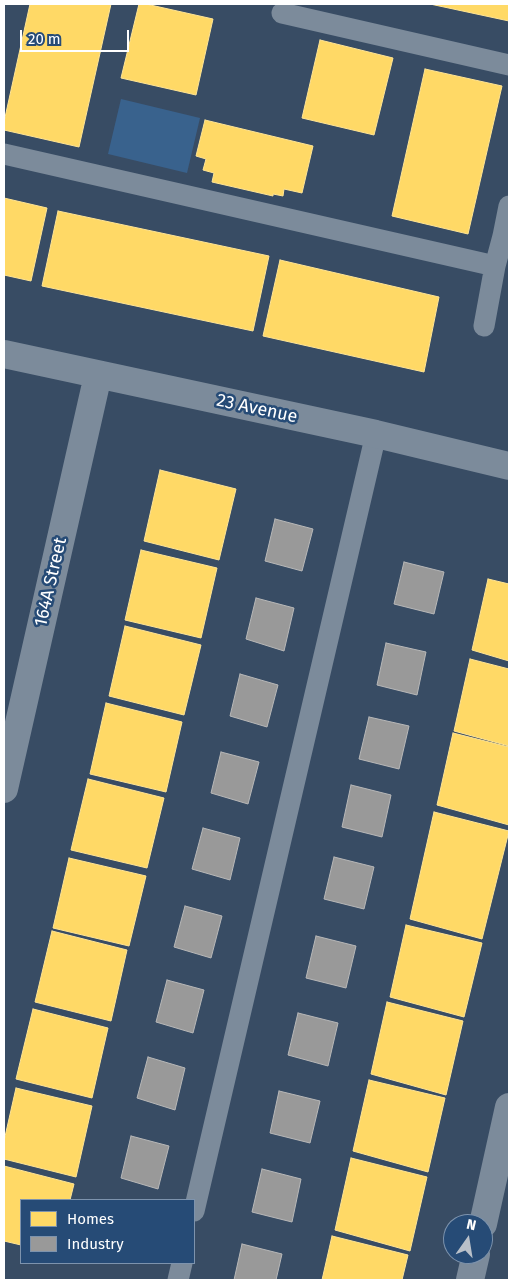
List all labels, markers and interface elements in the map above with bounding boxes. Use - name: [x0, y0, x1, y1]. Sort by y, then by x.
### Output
- scale bar: [22, 20, 131, 52]
- text: 20 m: [28, 30, 61, 48]
- street label: 23 Avenue: [214, 390, 300, 428]
- street label: 164A Street: [30, 535, 72, 629]
- legend: [20, 1199, 195, 1264]
- text: Homes: [67, 1210, 114, 1228]
- north arrow: [443, 1214, 493, 1264]
- text: N: [465, 1216, 478, 1234]
- text: Industry: [67, 1235, 124, 1253]

